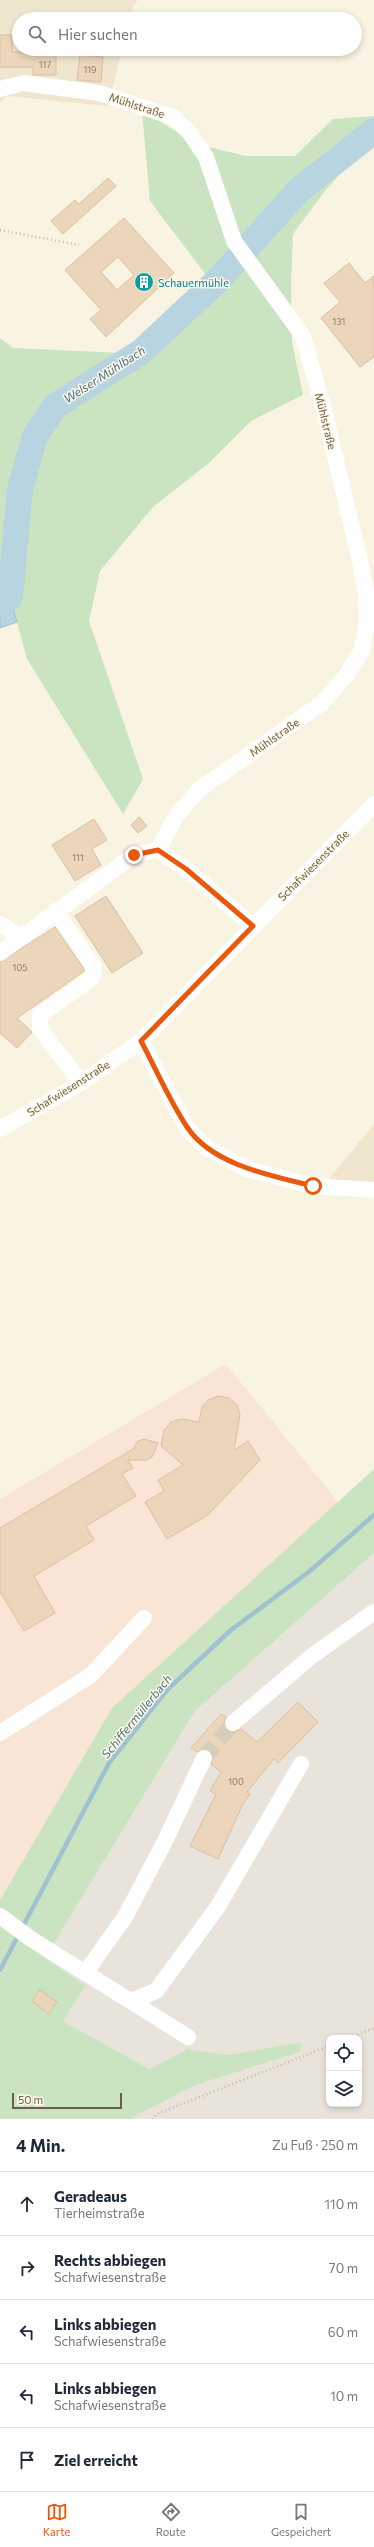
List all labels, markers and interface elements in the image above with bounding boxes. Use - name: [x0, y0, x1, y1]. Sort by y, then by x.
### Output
- search box: [12, 12, 362, 56]
- icon: search: [26, 23, 48, 45]
- text: Hier suchen: [58, 25, 138, 43]
- house number: 117: [39, 59, 51, 70]
- house number: 119: [83, 64, 97, 75]
- street label: Mühlstraße: [108, 90, 167, 120]
- building icon: Schauermühle: [133, 271, 155, 293]
- place label: Schauermühle: [158, 276, 229, 289]
- house number: 131: [333, 316, 345, 327]
- water label: Welser Mühlbach: [61, 342, 147, 405]
- street label: Mühlstraße: [313, 391, 339, 451]
- street label: Mühlstraße: [247, 715, 302, 759]
- street label: Schafwiesenstraße: [275, 827, 351, 903]
- route end: [125, 846, 143, 864]
- house number: 111: [72, 852, 84, 863]
- house number: 105: [13, 962, 27, 973]
- street label: Schafwiesenstraße: [24, 1057, 112, 1119]
- route start: [304, 1177, 322, 1195]
- water label: Schiffermüllerbach: [98, 1671, 174, 1761]
- house number: 100: [228, 1776, 244, 1787]
- map controls: [326, 2035, 362, 2107]
- button: locate: [326, 2035, 362, 2071]
- button: layers: [326, 2071, 362, 2107]
- scale bar: [12, 2091, 122, 2110]
- text: 50 m: [18, 2093, 43, 2106]
- text: 4 Min.: [16, 2135, 65, 2156]
- text: Zu Fuß · 250 m: [272, 2137, 358, 2153]
- text: Geradeaus: [54, 2187, 127, 2205]
- icon: ahead: [16, 2193, 38, 2215]
- text: 110 m: [325, 2196, 358, 2212]
- text: Tierheimstraße: [54, 2205, 145, 2221]
- text: Rechts abbiegen: [54, 2251, 166, 2269]
- icon: right: [16, 2257, 38, 2279]
- text: 70 m: [329, 2260, 358, 2276]
- text: Schafwiesenstraße: [54, 2269, 166, 2285]
- text: Links abbiegen: [54, 2315, 156, 2333]
- icon: left: [16, 2321, 38, 2343]
- text: 60 m: [328, 2324, 358, 2340]
- text: Schafwiesenstraße: [54, 2333, 166, 2349]
- text: Links abbiegen: [54, 2379, 156, 2397]
- icon: left: [16, 2385, 38, 2407]
- text: 10 m: [330, 2388, 358, 2404]
- text: Schafwiesenstraße: [54, 2397, 166, 2413]
- icon: arrive: [16, 2449, 38, 2471]
- text: Ziel erreicht: [54, 2451, 138, 2469]
- tab: Karte: [43, 2501, 70, 2538]
- tab: Route: [156, 2501, 186, 2538]
- tab: Gespeichert: [271, 2501, 331, 2538]

